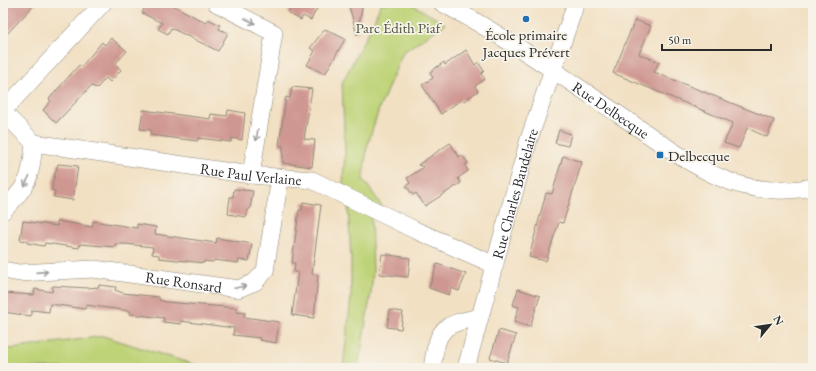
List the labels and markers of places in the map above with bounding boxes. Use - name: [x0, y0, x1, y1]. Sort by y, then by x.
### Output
- marker: École primaire Jacques Prévert: [521, 14, 531, 24]
- place label: École primaire Jacques Prévert: [480, 25, 570, 61]
- place label: Delbecque: [668, 146, 730, 165]
- marker: Delbecque: [655, 150, 665, 160]

